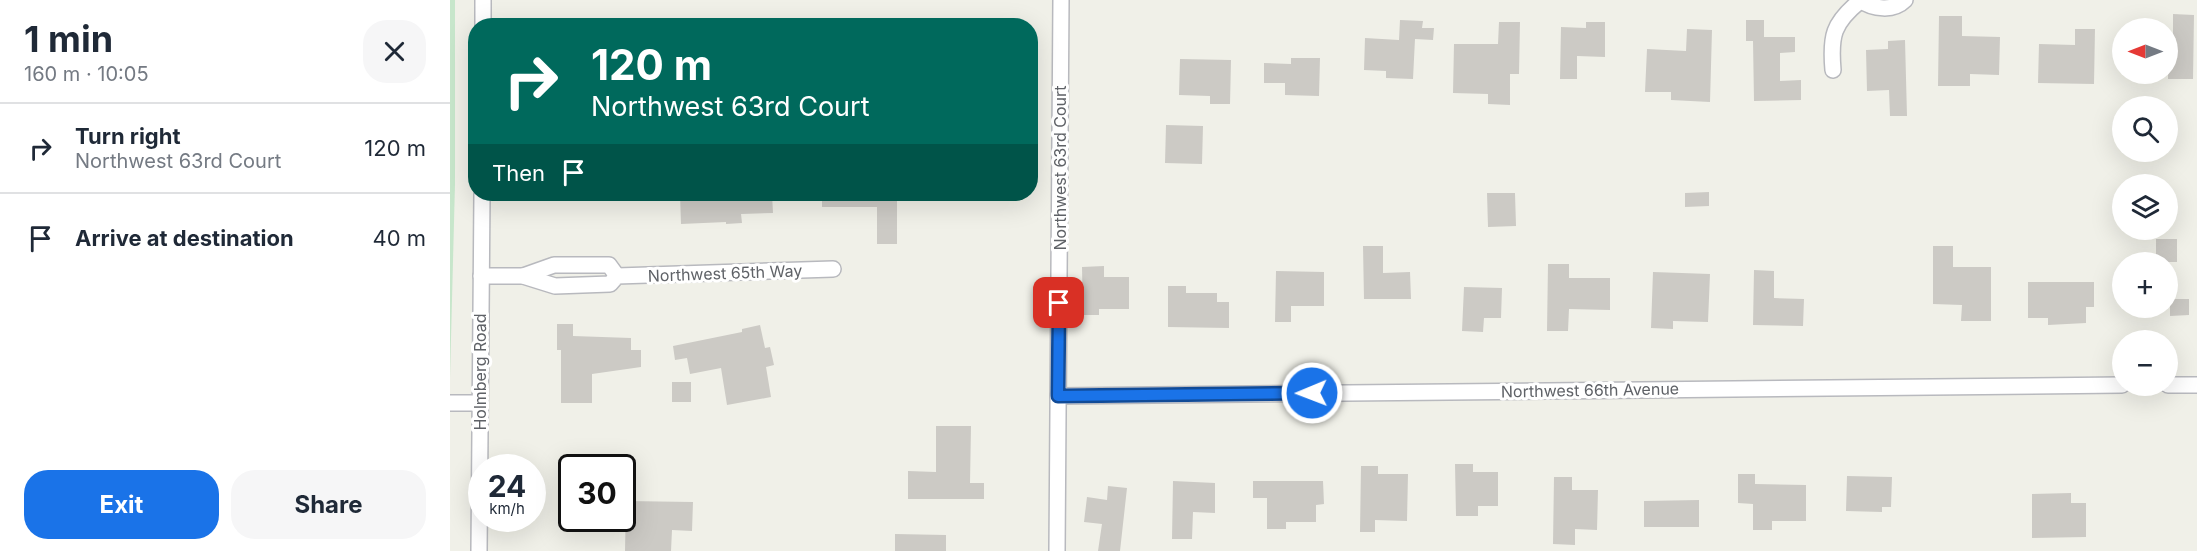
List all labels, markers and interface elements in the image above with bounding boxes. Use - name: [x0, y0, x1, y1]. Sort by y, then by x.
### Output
- text: 1 min: [24, 17, 113, 61]
- north arrow: [2112, 18, 2178, 84]
- map controls: [2112, 18, 2178, 396]
- button: close: [363, 20, 426, 83]
- text: 120 m: [591, 39, 712, 90]
- icon: right: [492, 42, 570, 120]
- text: 160 m · 10:05: [24, 62, 149, 86]
- street label: Northwest 63rd Court: [1050, 85, 1070, 251]
- text: Northwest 63rd Court: [591, 90, 870, 123]
- button: search: [2112, 96, 2178, 162]
- text: Turn right: [75, 123, 181, 149]
- icon: right: [24, 132, 57, 165]
- text: 120 m: [364, 135, 426, 161]
- text: Northwest 63rd Court: [75, 149, 281, 173]
- icon: arrive: [557, 156, 590, 189]
- text: Then: [492, 160, 545, 186]
- button: layers: [2112, 174, 2178, 240]
- icon: arrive: [24, 222, 57, 255]
- text: Arrive at destination: [75, 225, 294, 251]
- text: 40 m: [372, 225, 426, 251]
- button: +: [2112, 252, 2178, 318]
- street label: Northwest 65th Way: [647, 260, 803, 286]
- pin: [1033, 277, 1084, 328]
- icon: arrive: [1042, 286, 1075, 319]
- street label: Holmberg Road: [470, 313, 490, 431]
- button: −: [2112, 330, 2178, 396]
- position arrow: [1280, 361, 1344, 425]
- street label: Northwest 66th Avenue: [1501, 378, 1679, 402]
- speed limit sign: 30: [558, 454, 636, 532]
- text: 24: [488, 468, 526, 504]
- button: Exit: [24, 470, 219, 539]
- button: Share: [231, 470, 426, 539]
- text: km/h: [489, 499, 525, 518]

